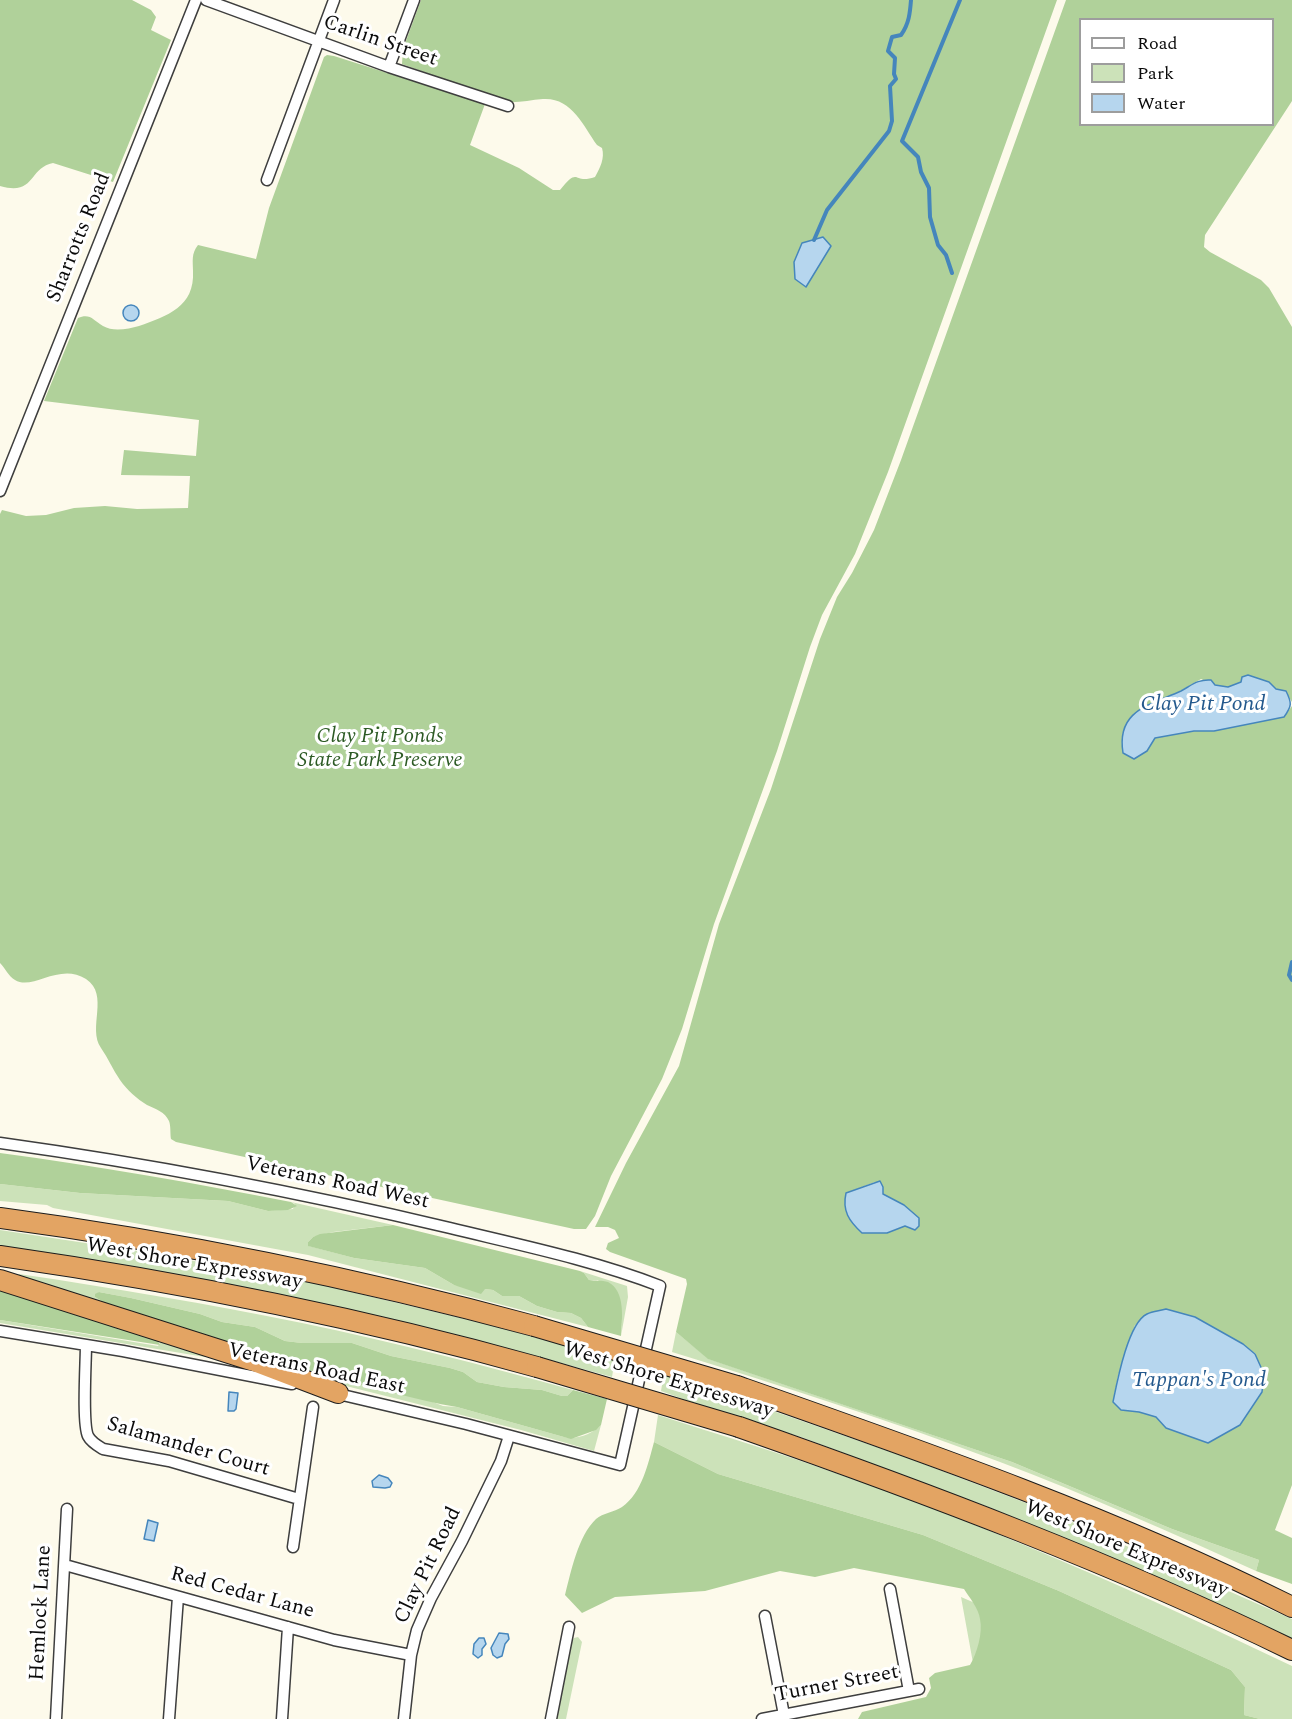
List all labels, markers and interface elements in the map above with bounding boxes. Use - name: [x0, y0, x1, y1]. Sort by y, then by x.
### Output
- street label: Carlin Street: [320, 11, 440, 73]
- legend: [1079, 18, 1274, 126]
- text: Road: [1137, 30, 1178, 57]
- text: Park: [1137, 60, 1174, 87]
- text: Water: [1137, 90, 1185, 117]
- street label: Sharrotts Road: [42, 169, 118, 307]
- water label: Clay Pit Pond: [1140, 693, 1266, 719]
- park label: Clay Pit Ponds State Park Preserve: [298, 725, 462, 775]
- street label: Veterans Road West: [243, 1152, 431, 1216]
- street label: West Shore Expressway: [84, 1234, 304, 1296]
- street label: West Shore Expressway: [560, 1337, 776, 1425]
- street label: Veterans Road East: [225, 1339, 407, 1401]
- water label: Tappan's Pond: [1132, 1369, 1266, 1395]
- street label: Salamander Court: [104, 1413, 272, 1483]
- street label: West Shore Expressway: [1020, 1496, 1232, 1604]
- street label: Clay Pit Road: [390, 1503, 468, 1629]
- street label: Hemlock Lane: [26, 1545, 58, 1681]
- street label: Red Cedar Lane: [167, 1563, 317, 1625]
- street label: Turner Street: [773, 1661, 901, 1709]

